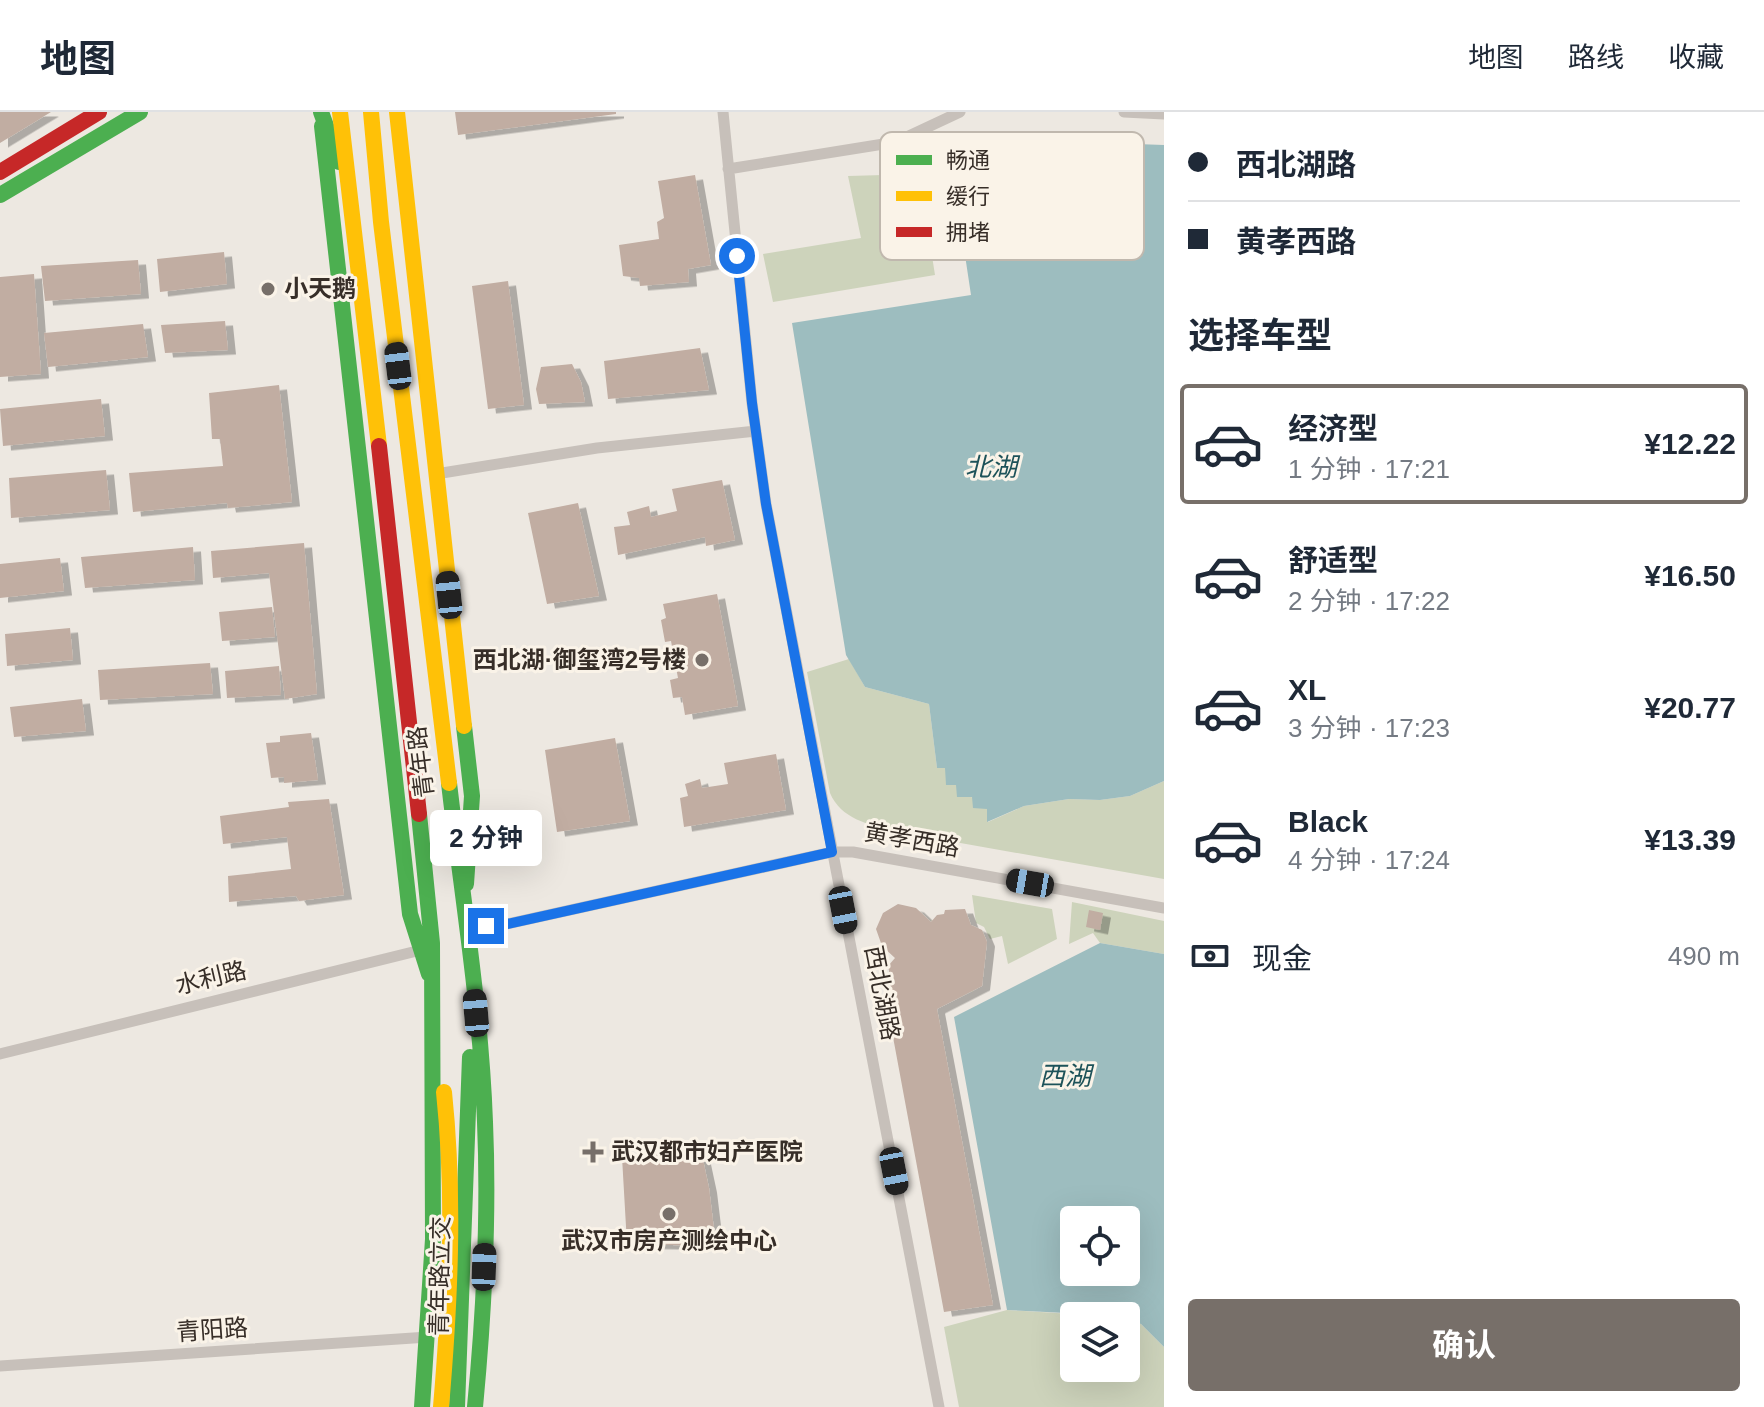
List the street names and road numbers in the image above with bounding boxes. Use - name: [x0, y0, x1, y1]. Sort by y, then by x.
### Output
- street label: 青年路: [403, 725, 438, 799]
- street label: 黄孝西路: [862, 818, 962, 861]
- street label: 西北湖路: [860, 943, 905, 1043]
- street label: 水利路: [173, 956, 249, 999]
- street label: 青年路立交: [425, 1216, 454, 1336]
- street label: 青阳路: [175, 1314, 249, 1345]

